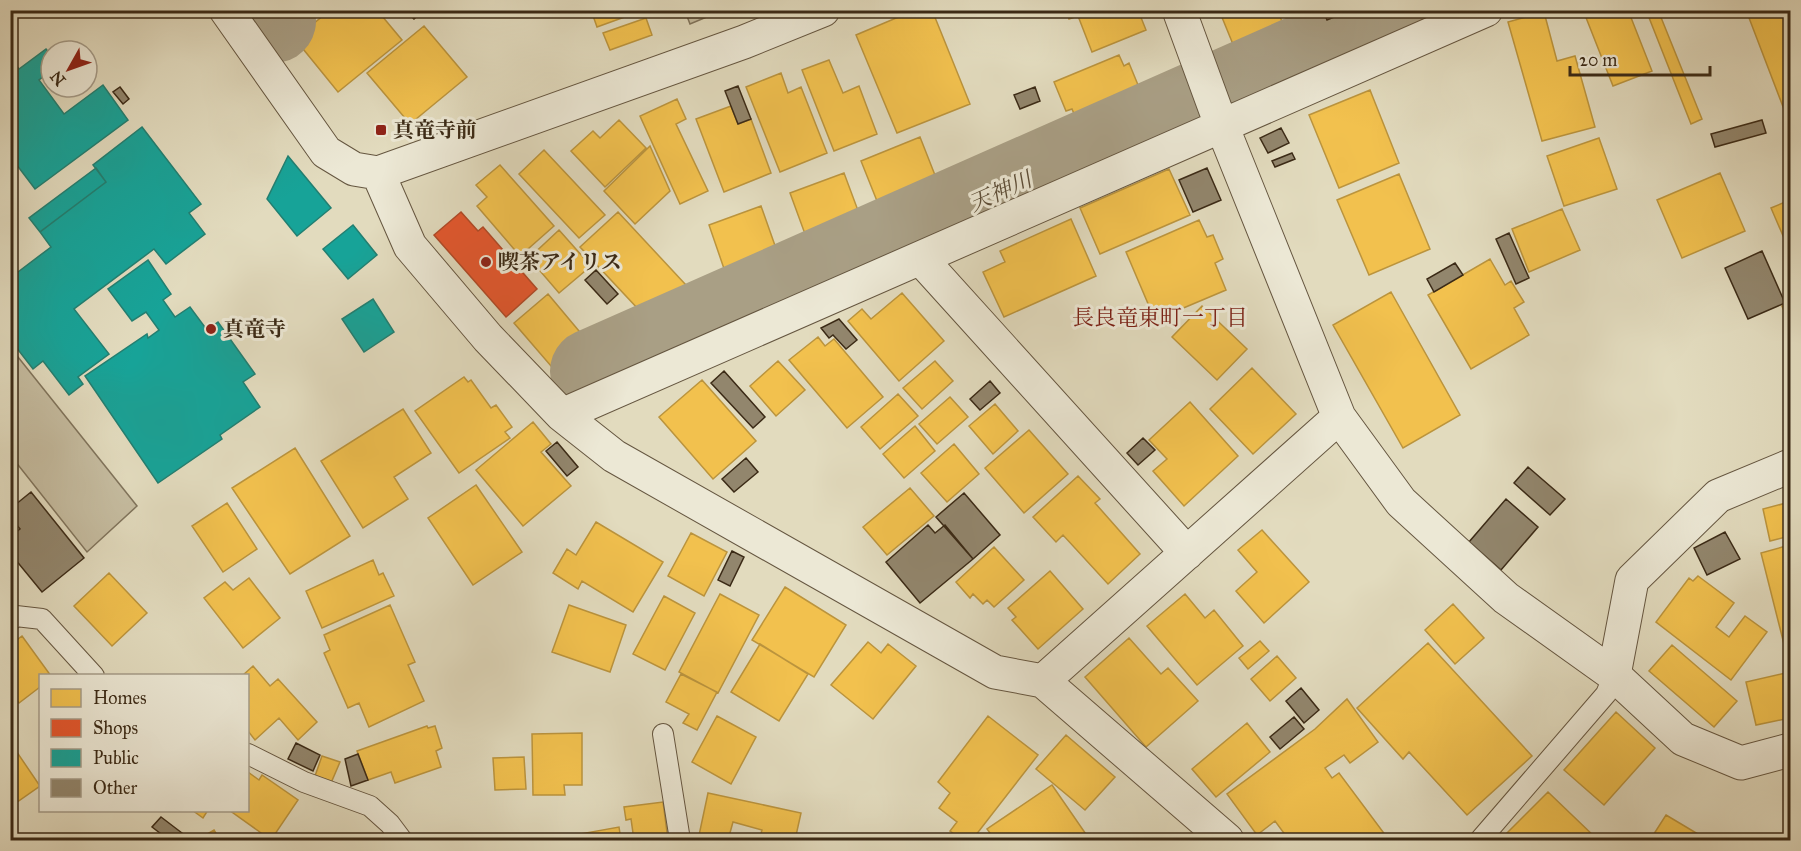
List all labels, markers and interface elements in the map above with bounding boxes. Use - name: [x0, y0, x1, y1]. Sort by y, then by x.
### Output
- north arrow: [39, 39, 99, 99]
- scale bar: [1570, 39, 1710, 77]
- text: 20 m: [1579, 49, 1617, 71]
- text: N: [46, 67, 70, 90]
- place label: 真竜寺前: [393, 117, 477, 143]
- marker: 真竜寺前: [374, 123, 388, 137]
- water label: 天神川: [965, 165, 1038, 217]
- place label: 喫茶アイリス: [498, 249, 622, 275]
- marker: 喫茶アイリス: [479, 255, 493, 269]
- district label: 長良竜東町一丁目: [1072, 304, 1248, 331]
- place label: 真竜寺: [223, 316, 286, 342]
- marker: 真竜寺: [204, 322, 218, 336]
- legend: [39, 674, 249, 812]
- text: Homes: [93, 687, 147, 709]
- text: Shops: [93, 717, 138, 739]
- text: Public: [93, 747, 139, 769]
- text: Other: [93, 777, 138, 799]

